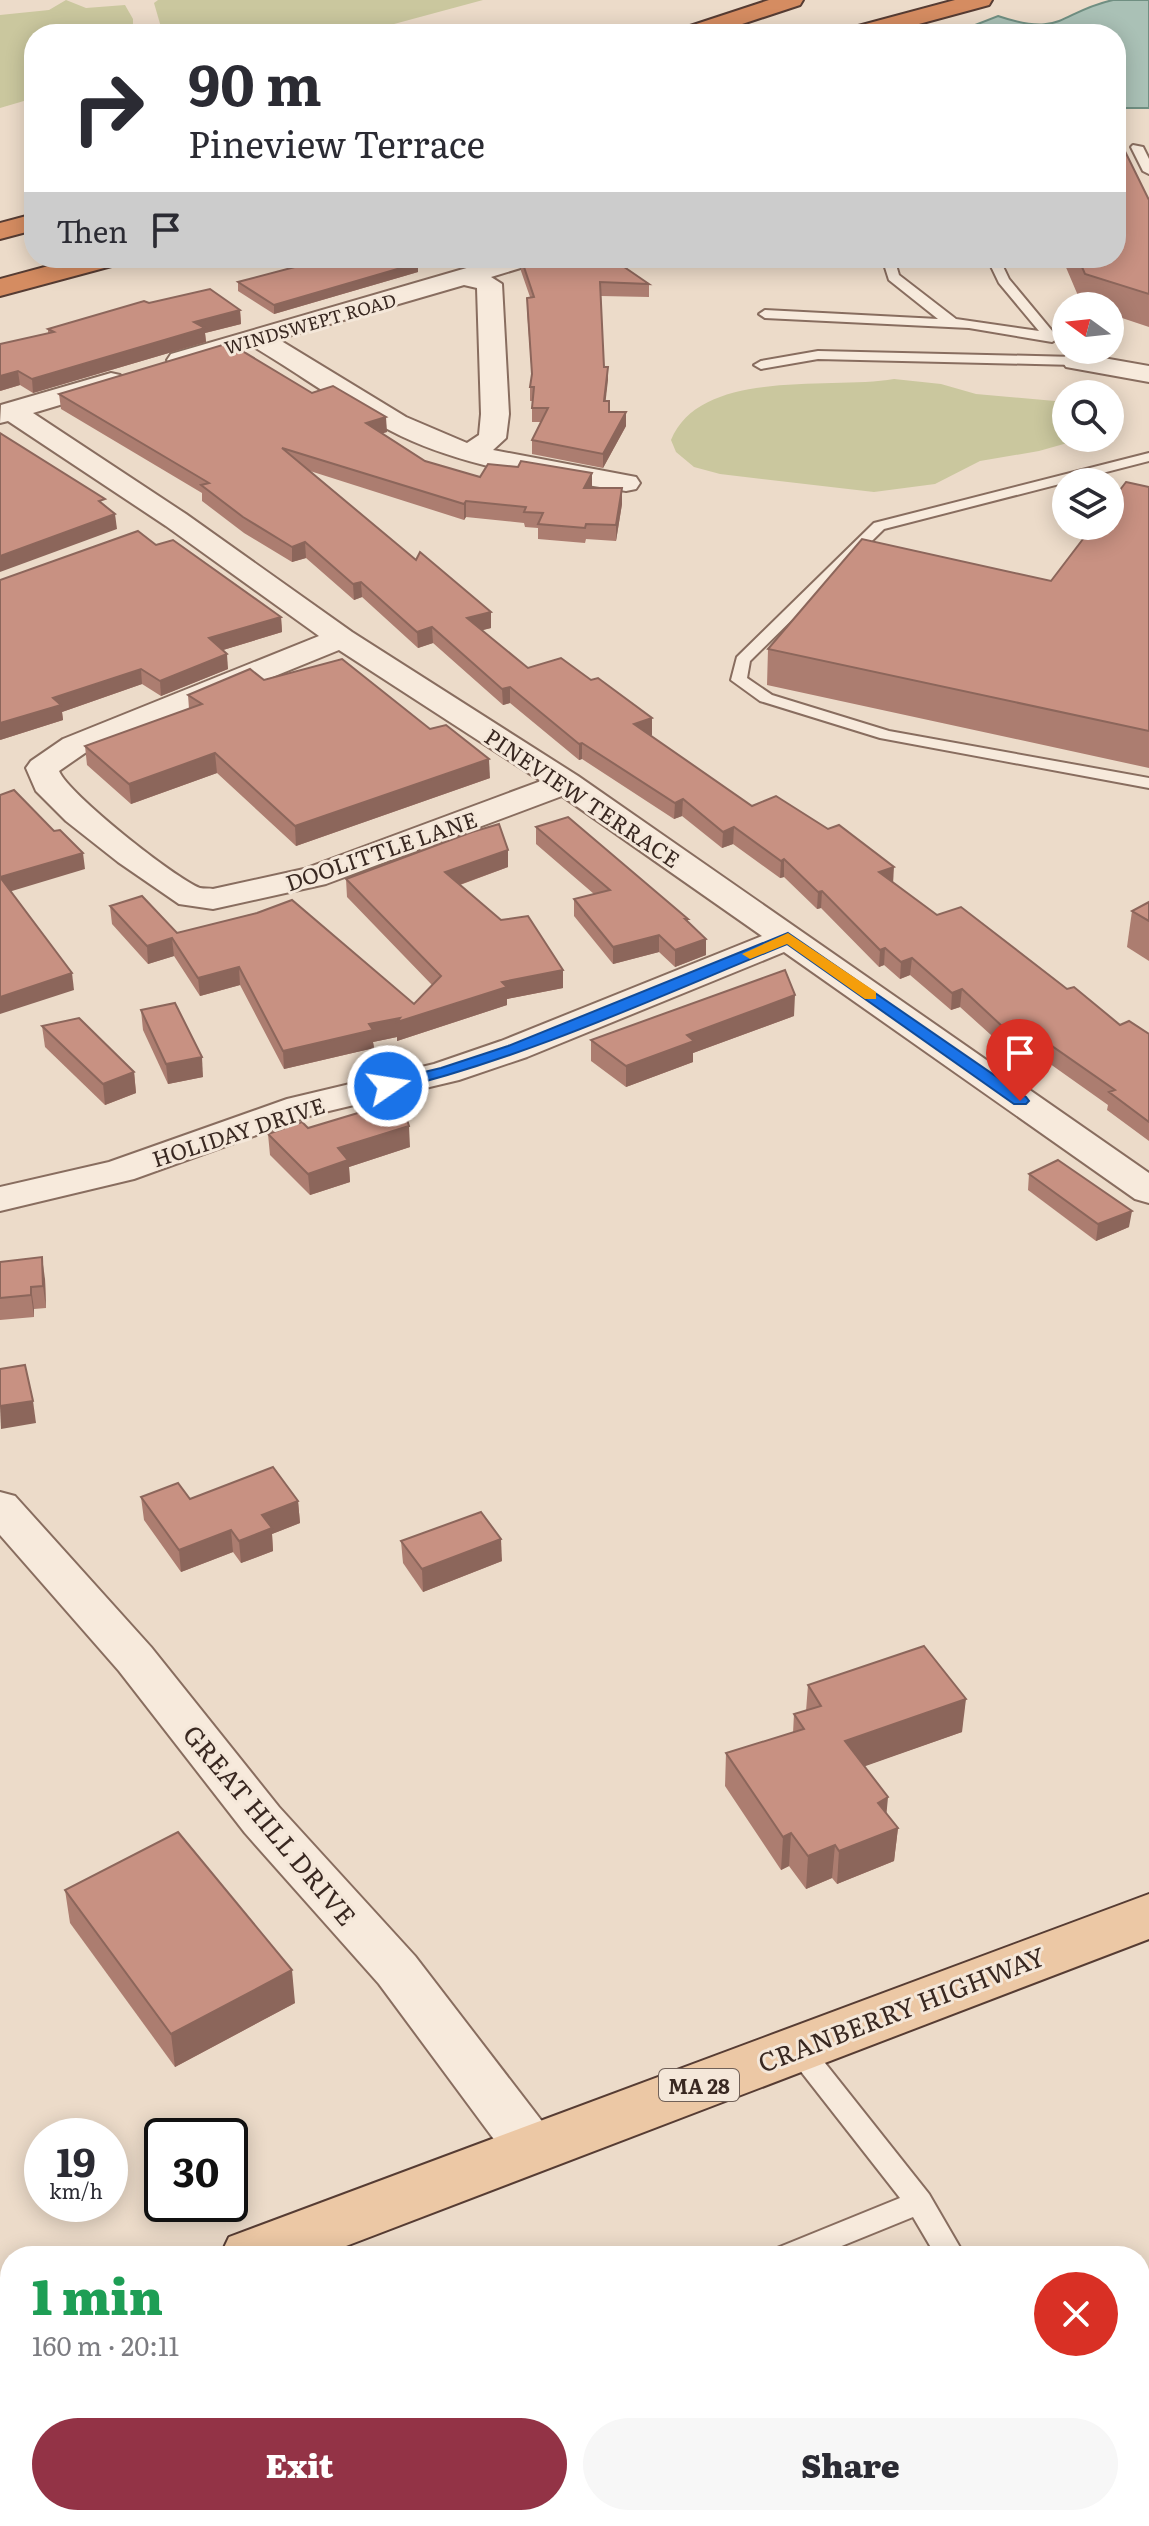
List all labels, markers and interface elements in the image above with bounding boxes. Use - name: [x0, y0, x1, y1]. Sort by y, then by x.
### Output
- text: 90 m: [188, 40, 322, 123]
- icon: right: [56, 56, 160, 160]
- text: Pineview Terrace: [188, 116, 485, 169]
- text: Then: [56, 208, 128, 252]
- icon: arrive: [144, 208, 188, 252]
- street label: WINDSWEPT ROAD: [221, 286, 399, 360]
- north arrow: [1052, 292, 1124, 364]
- map controls: [1052, 292, 1124, 540]
- button: search: [1052, 380, 1124, 452]
- button: layers: [1052, 468, 1124, 540]
- street label: PINEVIEW TERRACE: [479, 719, 687, 875]
- street label: DOOLITTLE LANE: [281, 802, 481, 898]
- pin: [986, 1019, 1054, 1101]
- icon: arrive: [998, 1031, 1042, 1075]
- position arrow: [346, 1044, 430, 1128]
- street label: HOLIDAY DRIVE: [147, 1088, 329, 1174]
- street label: GREAT HILL DRIVE: [175, 1715, 367, 1933]
- street label: CRANBERRY HIGHWAY: [752, 1935, 1051, 2081]
- road number: MA 28: [659, 2069, 739, 2101]
- speed limit sign: 30: [144, 2118, 248, 2222]
- text: 19: [56, 2130, 96, 2189]
- text: km/h: [49, 2175, 103, 2205]
- text: 1 min: [32, 2259, 163, 2330]
- button: close: [1034, 2272, 1118, 2356]
- text: 160 m · 20:11: [32, 2325, 179, 2364]
- button: Exit: [32, 2418, 567, 2510]
- button: Share: [583, 2418, 1118, 2510]

